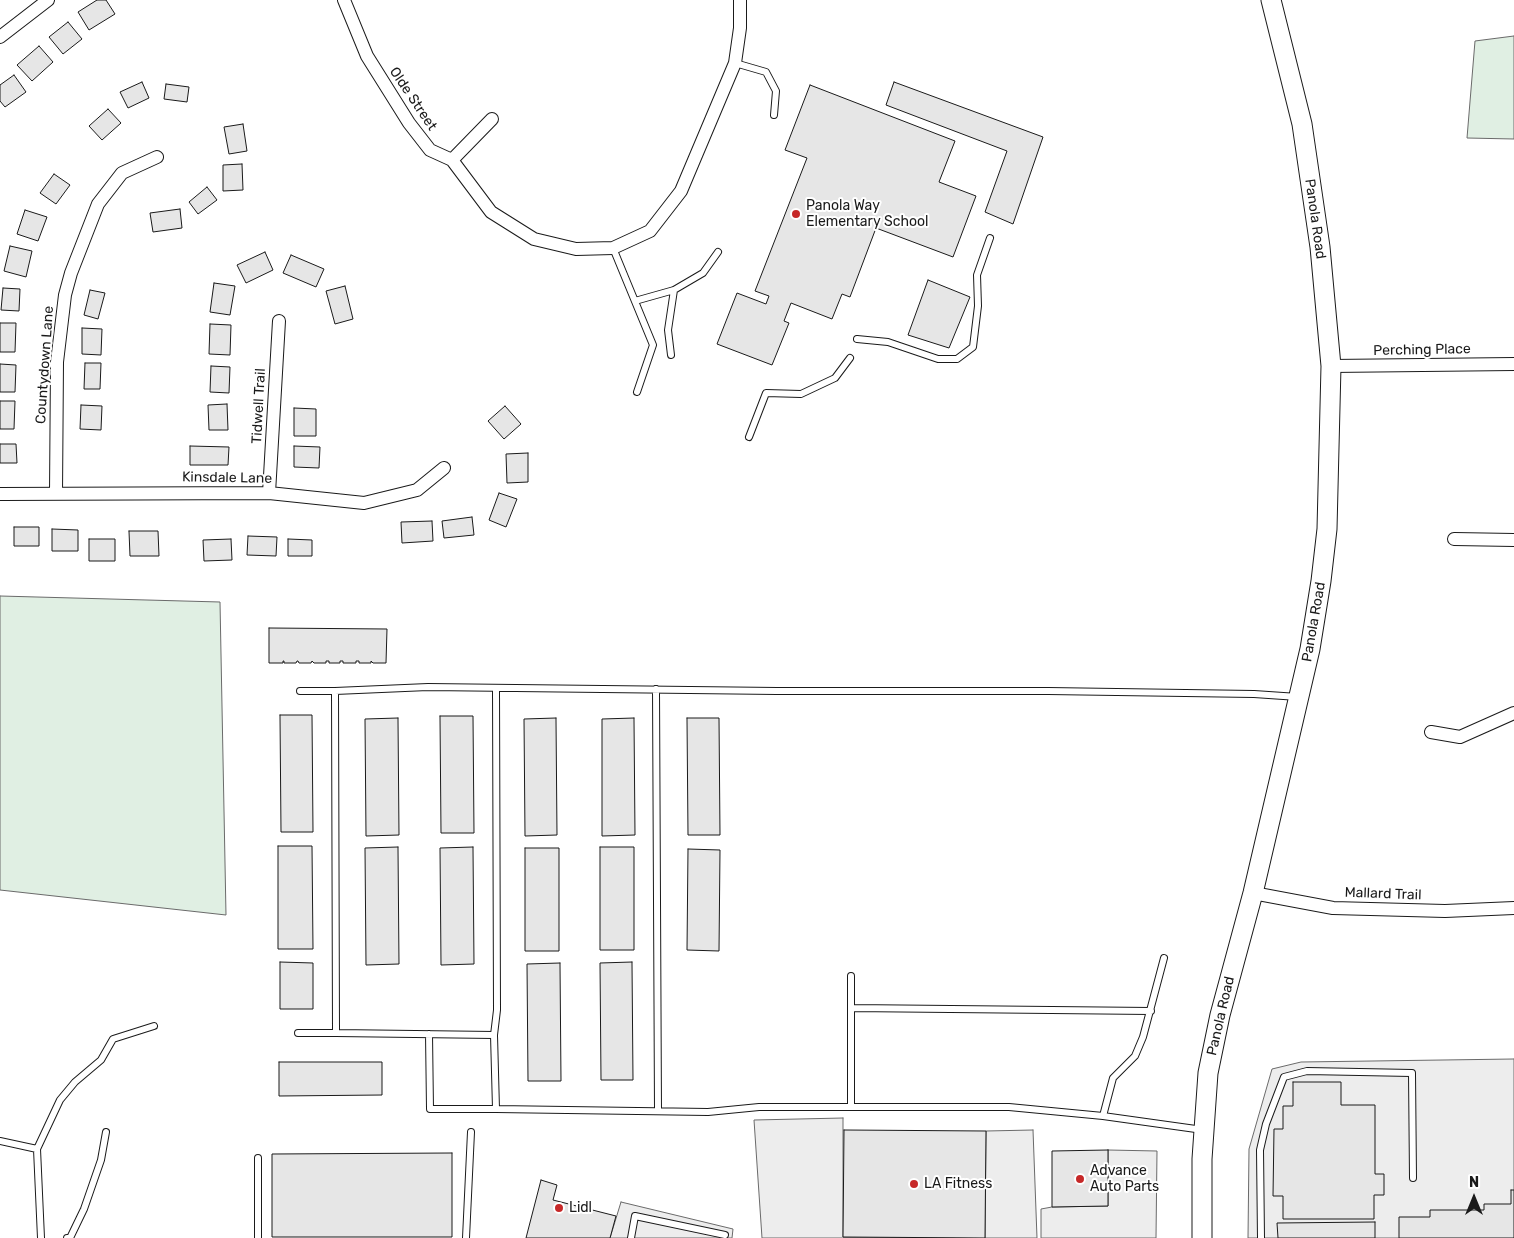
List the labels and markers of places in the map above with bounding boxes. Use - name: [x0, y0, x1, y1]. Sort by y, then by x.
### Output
- place label: Panola Way Elementary School: [806, 198, 929, 230]
- marker: Panola Way Elementary School: [790, 208, 802, 220]
- place label: Advance Auto Parts: [1090, 1163, 1159, 1196]
- marker: Advance Auto Parts: [1074, 1173, 1086, 1185]
- place label: LA Fitness: [924, 1176, 992, 1192]
- marker: LA Fitness: [908, 1178, 920, 1190]
- place label: Lidl: [569, 1200, 592, 1216]
- marker: Lidl: [553, 1202, 565, 1214]

